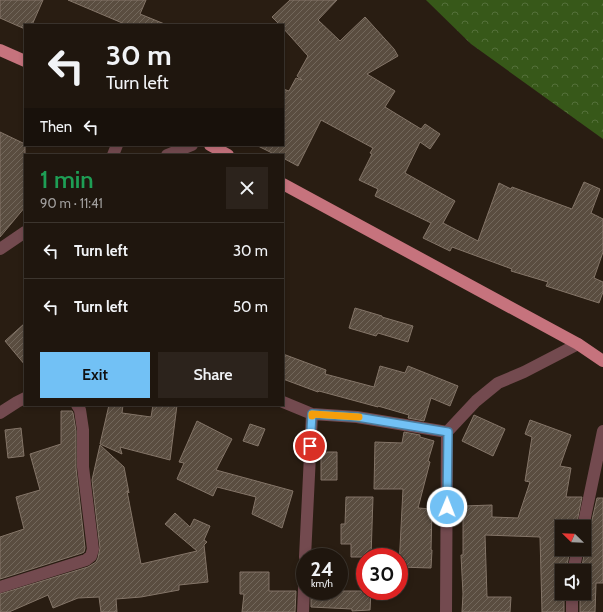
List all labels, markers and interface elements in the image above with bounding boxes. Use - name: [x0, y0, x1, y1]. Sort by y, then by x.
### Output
- text: 30 m: [106, 38, 172, 72]
- icon: left: [40, 40, 92, 92]
- text: Turn left: [106, 72, 169, 94]
- icon: left: [80, 116, 102, 138]
- text: Then: [40, 118, 72, 136]
- text: 1 min: [40, 165, 94, 194]
- button: close: [226, 167, 268, 209]
- text: 90 m · 11:41: [40, 195, 103, 211]
- icon: left: [40, 240, 62, 262]
- text: Turn left: [74, 242, 128, 260]
- text: 30 m: [233, 242, 268, 260]
- icon: left: [40, 296, 62, 318]
- text: Turn left: [74, 298, 128, 316]
- text: 50 m: [233, 298, 268, 316]
- button: Exit: [40, 352, 150, 398]
- button: Share: [158, 352, 268, 398]
- pin: [293, 429, 327, 463]
- icon: arrive: [299, 435, 321, 457]
- position arrow: [426, 486, 468, 528]
- north arrow: [555, 520, 591, 556]
- map controls: [555, 520, 591, 600]
- speed limit sign: 30: [356, 548, 408, 600]
- text: 24: [311, 557, 334, 581]
- button: sound: [555, 564, 591, 600]
- text: km/h: [311, 577, 333, 590]

